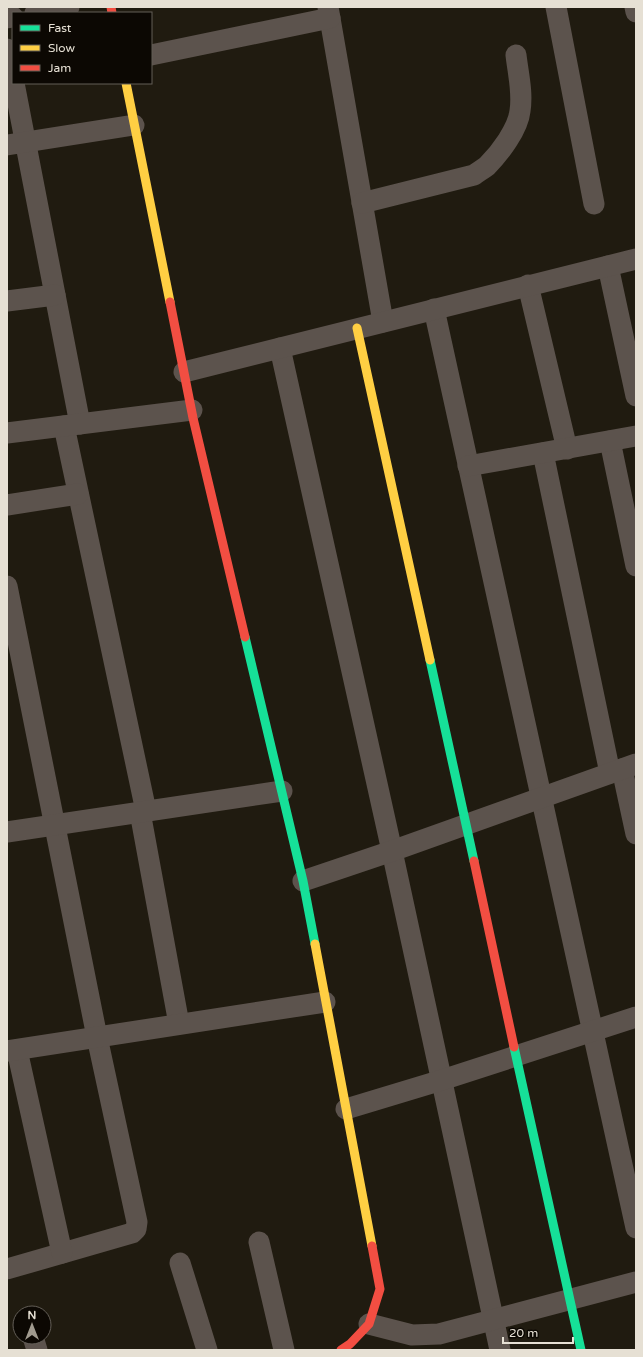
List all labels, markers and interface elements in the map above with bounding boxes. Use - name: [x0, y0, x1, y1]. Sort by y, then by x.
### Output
- legend: [12, 12, 152, 84]
- text: Fast: [48, 21, 72, 35]
- text: Slow: [48, 41, 75, 55]
- text: Jam: [48, 61, 71, 75]
- north arrow: [12, 1305, 52, 1345]
- text: N: [28, 1309, 36, 1322]
- scale bar: [503, 1319, 573, 1345]
- text: 20 m: [509, 1326, 538, 1340]

